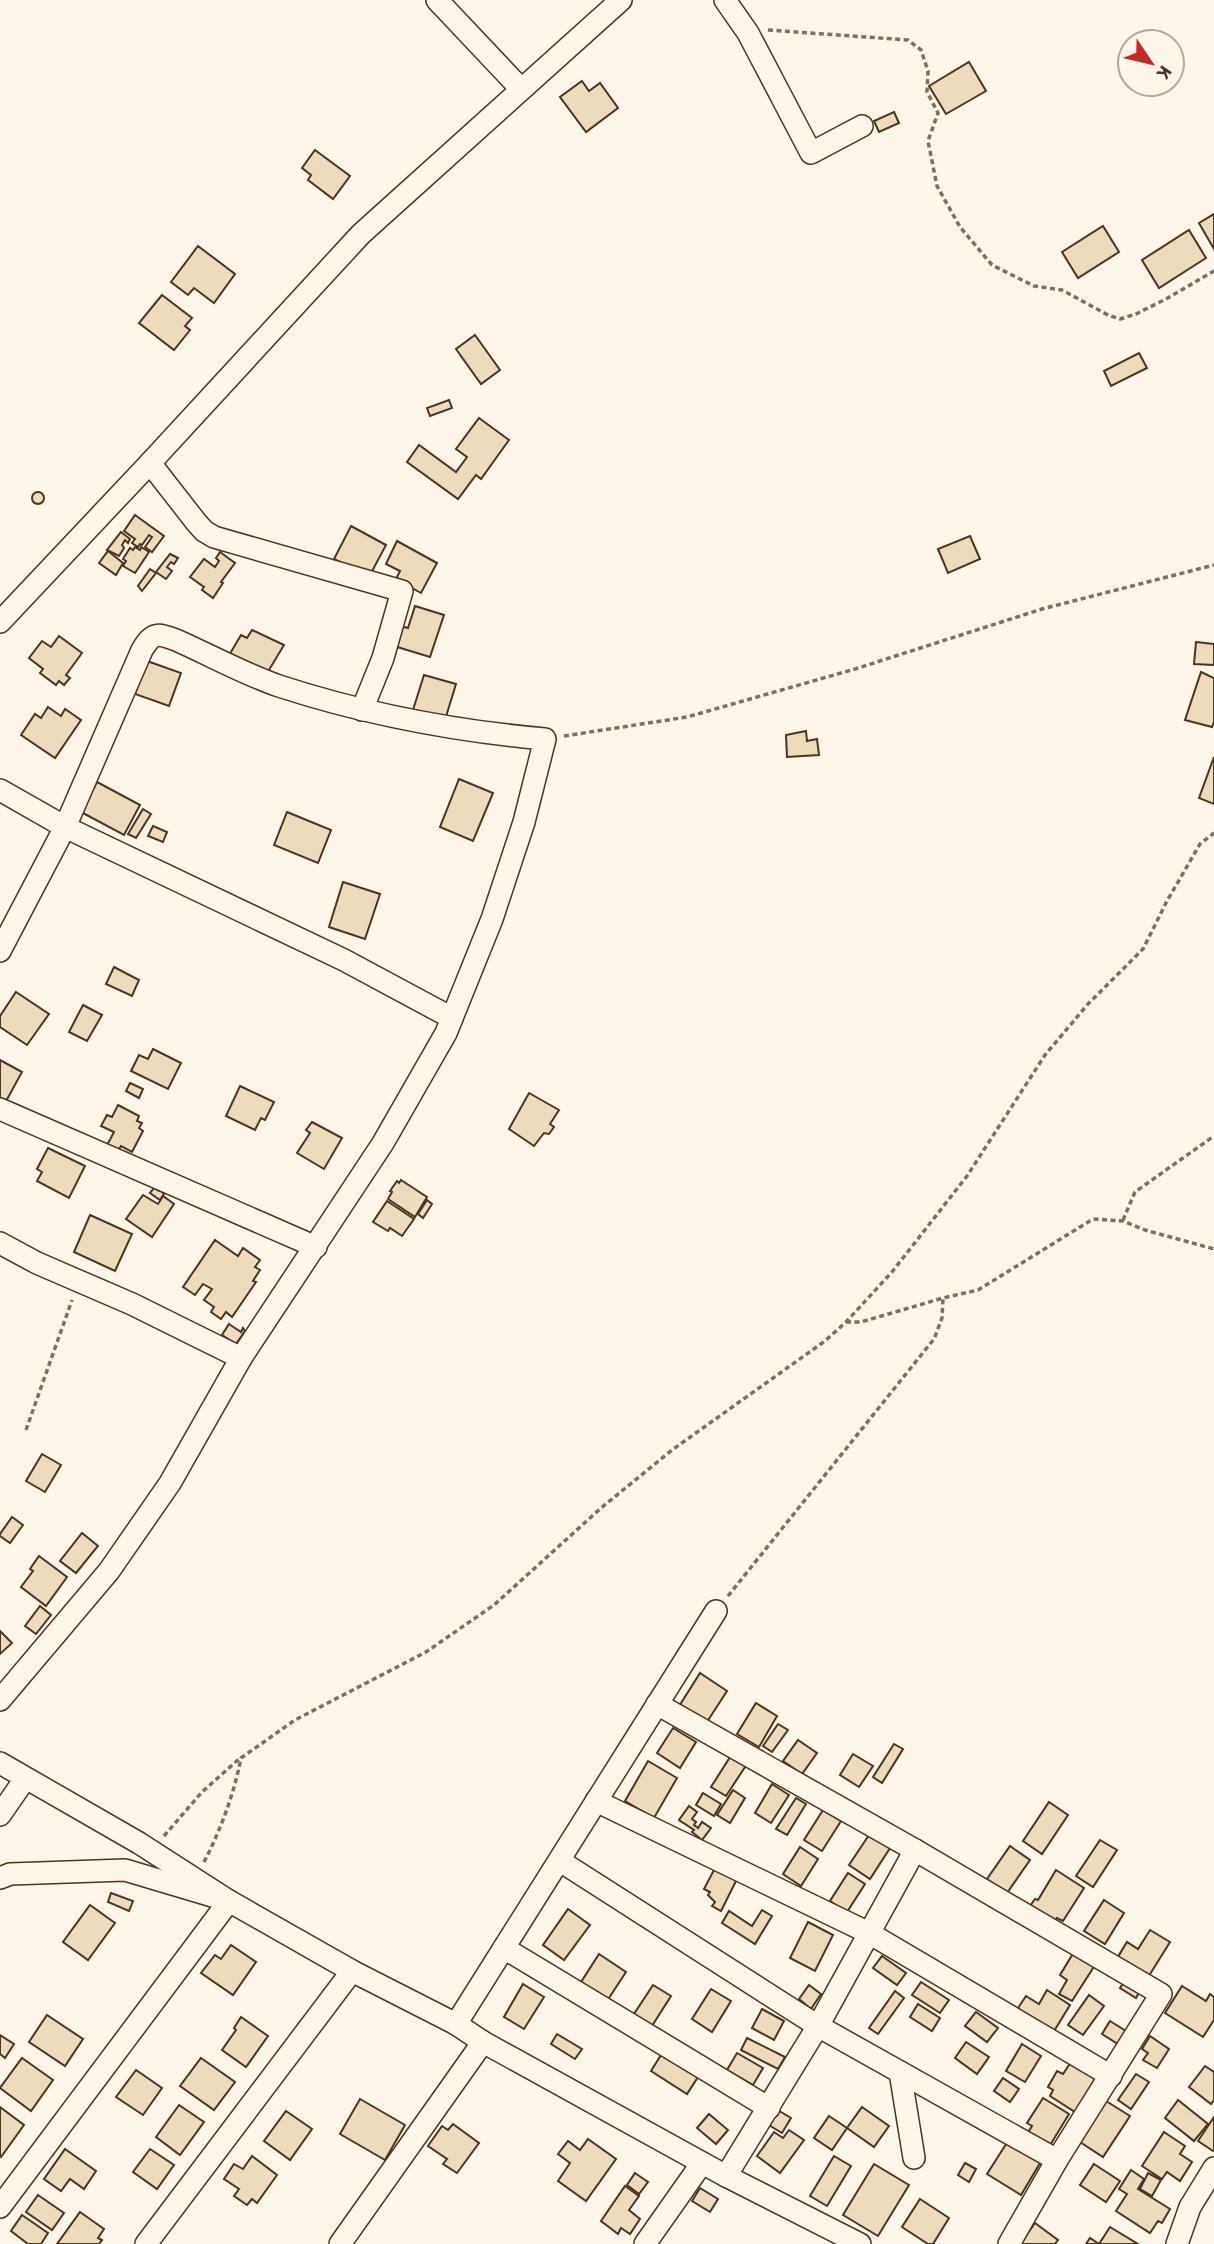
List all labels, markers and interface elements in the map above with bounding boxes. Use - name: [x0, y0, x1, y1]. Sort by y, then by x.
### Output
- north arrow: [1116, 28, 1186, 98]
- text: K: [1149, 59, 1178, 85]

